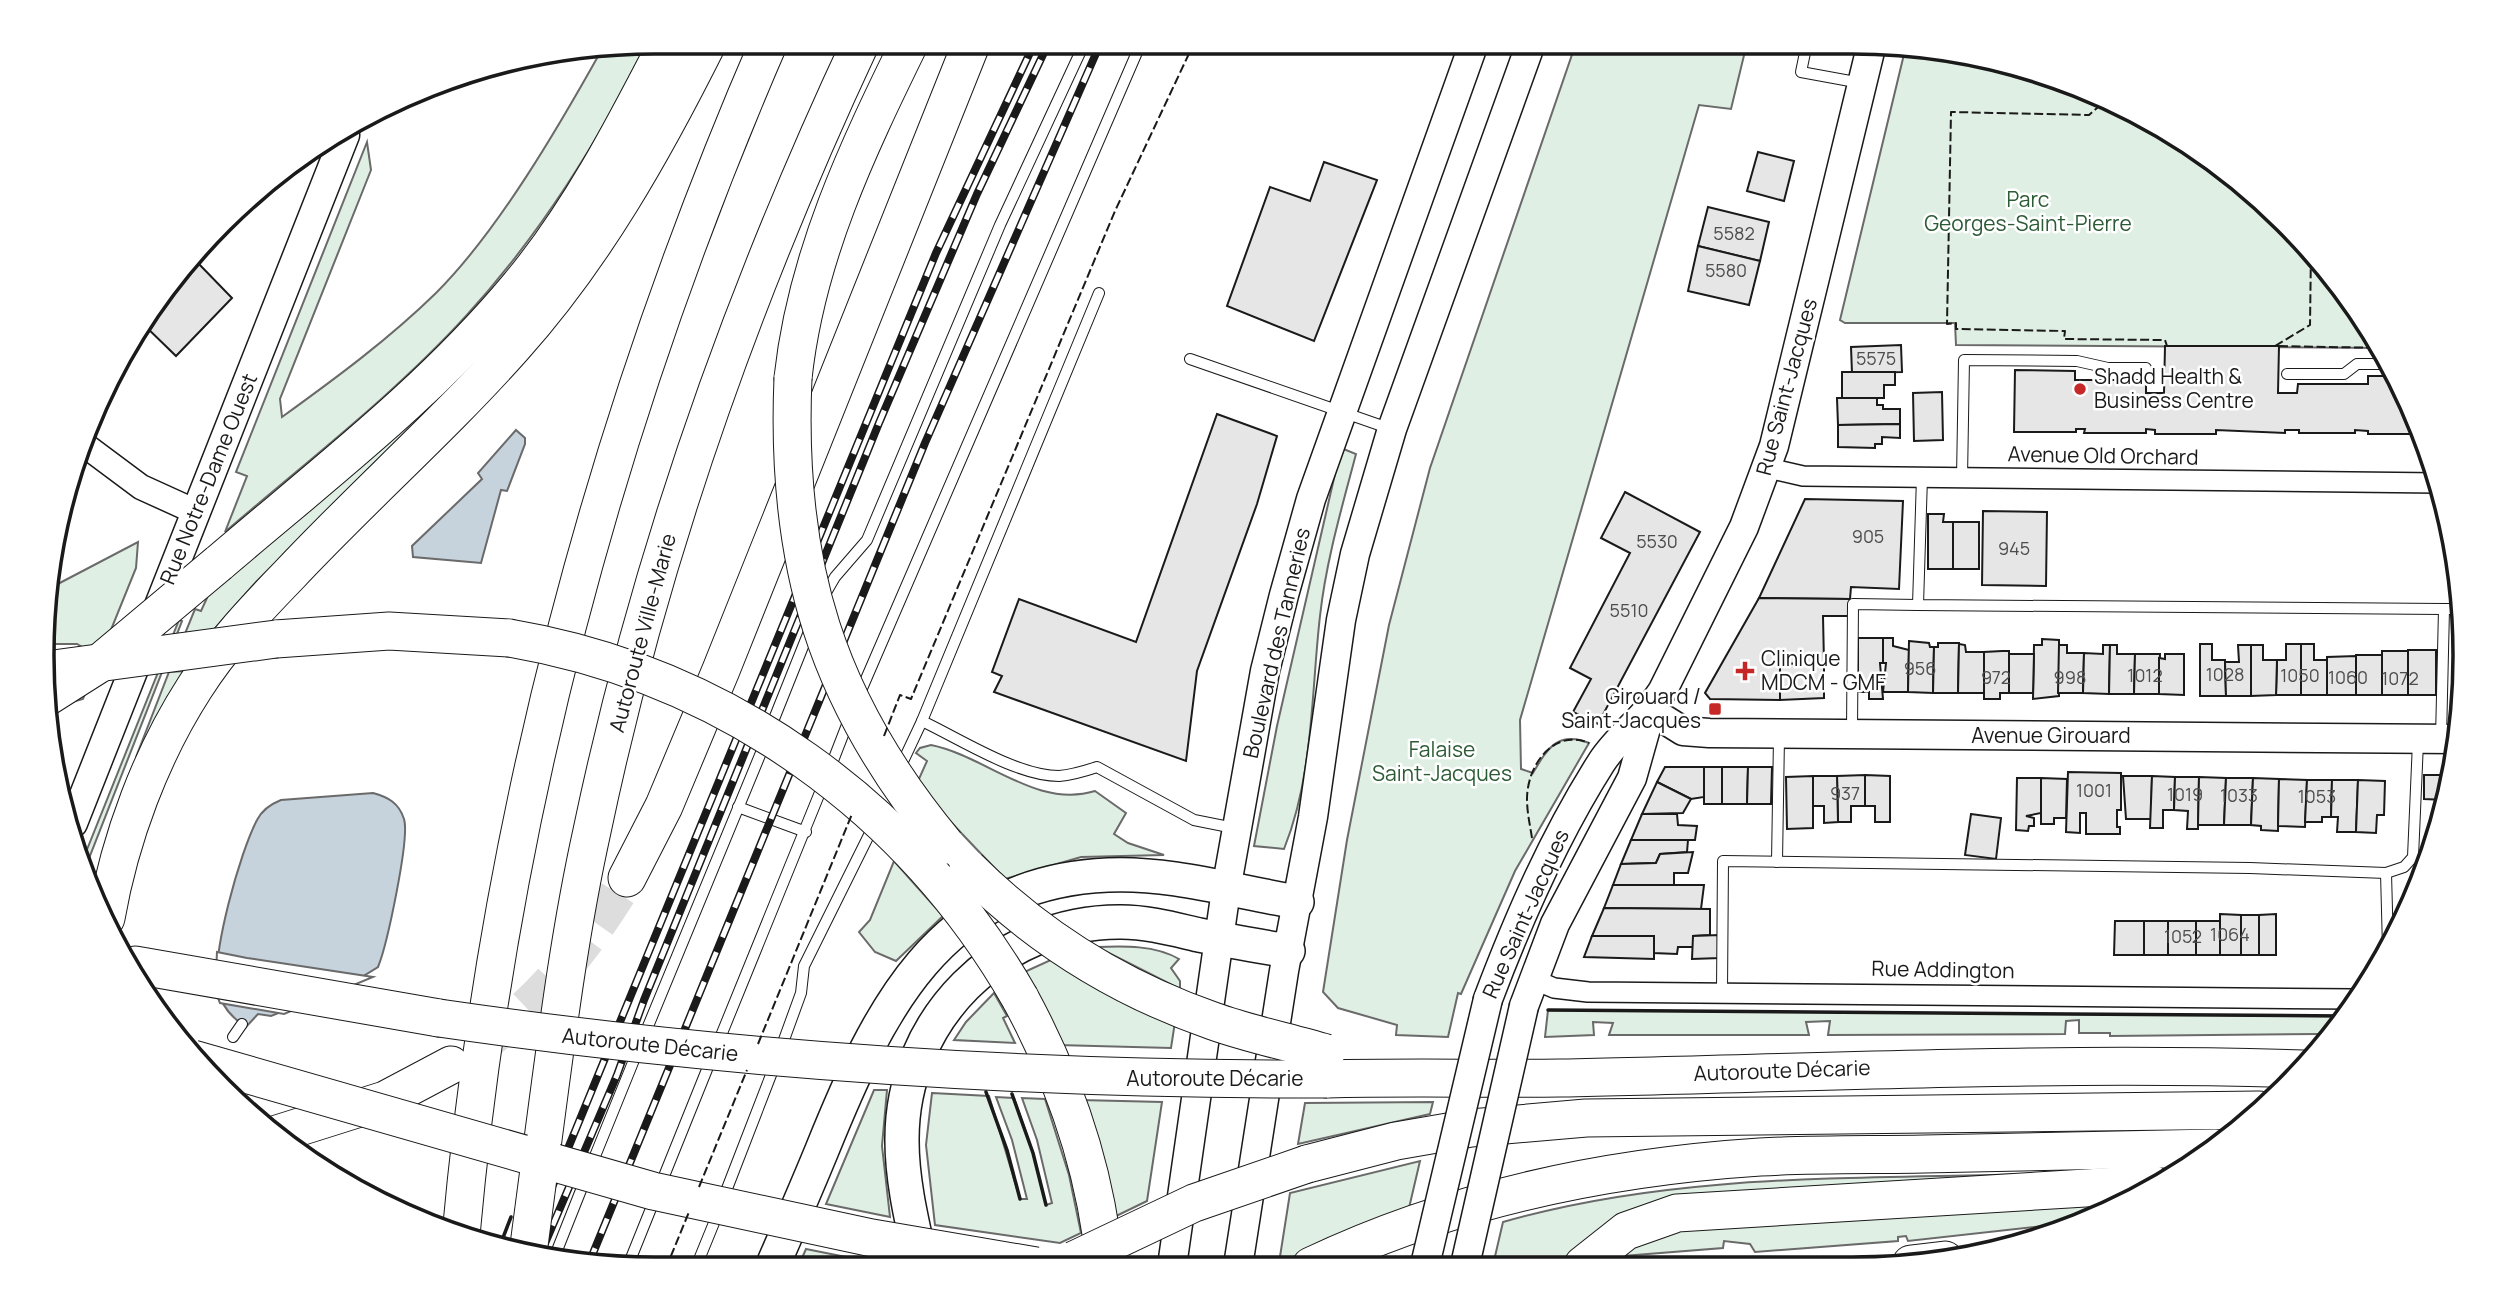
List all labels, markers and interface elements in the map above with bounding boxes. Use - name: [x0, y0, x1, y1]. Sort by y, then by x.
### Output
- park label: Parc Georges-Saint-Pierre: [1924, 185, 2132, 237]
- house number: 5582: [1713, 221, 1755, 245]
- house number: 5580: [1705, 258, 1747, 282]
- street label: Rue Saint-Jacques: [1749, 295, 1823, 478]
- house number: 5575: [1856, 346, 1896, 370]
- place label: Shadd Health & Business Centre: [2094, 362, 2254, 414]
- street label: Rue Notre-Dame Ouest: [153, 369, 263, 588]
- marker: Shadd Health & Business Centre: [2072, 381, 2088, 397]
- street label: Avenue Old Orchard: [2007, 439, 2199, 471]
- house number: 905: [1852, 524, 1884, 548]
- street label: Boulevard des Tanneries: [1236, 525, 1316, 761]
- house number: 5530: [1636, 529, 1678, 553]
- street label: Autoroute Ville-Marie: [602, 530, 682, 735]
- house number: 945: [1998, 536, 2030, 560]
- house number: 5510: [1610, 598, 1648, 622]
- place label: Clinique MDCM - GMF: [1761, 644, 1886, 696]
- house number: 956: [1904, 656, 1936, 680]
- marker: Clinique MDCM - GMF: [1735, 661, 1755, 681]
- house number: 1028: [2206, 662, 2244, 686]
- house number: 1012: [2127, 663, 2163, 687]
- house number: 1050: [2280, 663, 2320, 687]
- house number: 972: [1981, 665, 2011, 689]
- house number: 998: [2054, 665, 2086, 689]
- house number: 1060: [2328, 665, 2368, 689]
- house number: 1072: [2381, 666, 2419, 690]
- place label: Girouard / Saint-Jacques: [1561, 682, 1701, 734]
- marker: Girouard / Saint-Jacques: [1707, 701, 1723, 717]
- street label: Avenue Girouard: [1971, 721, 2131, 749]
- park label: Falaise Saint-Jacques: [1372, 735, 1512, 787]
- house number: 1001: [2076, 778, 2112, 802]
- house number: 937: [1830, 781, 1860, 805]
- house number: 1019: [2167, 782, 2203, 806]
- house number: 1033: [2220, 783, 2258, 807]
- house number: 1053: [2298, 784, 2336, 808]
- street label: Rue Saint-Jacques: [1475, 825, 1575, 1002]
- house number: 1064: [2210, 922, 2250, 946]
- house number: 1052: [2164, 924, 2202, 948]
- street label: Rue Addington: [1871, 954, 2015, 984]
- street label: Autoroute Décarie: [560, 1021, 740, 1067]
- street label: Autoroute Décarie: [1693, 1053, 1871, 1087]
- street label: Autoroute Décarie: [1126, 1064, 1304, 1092]

